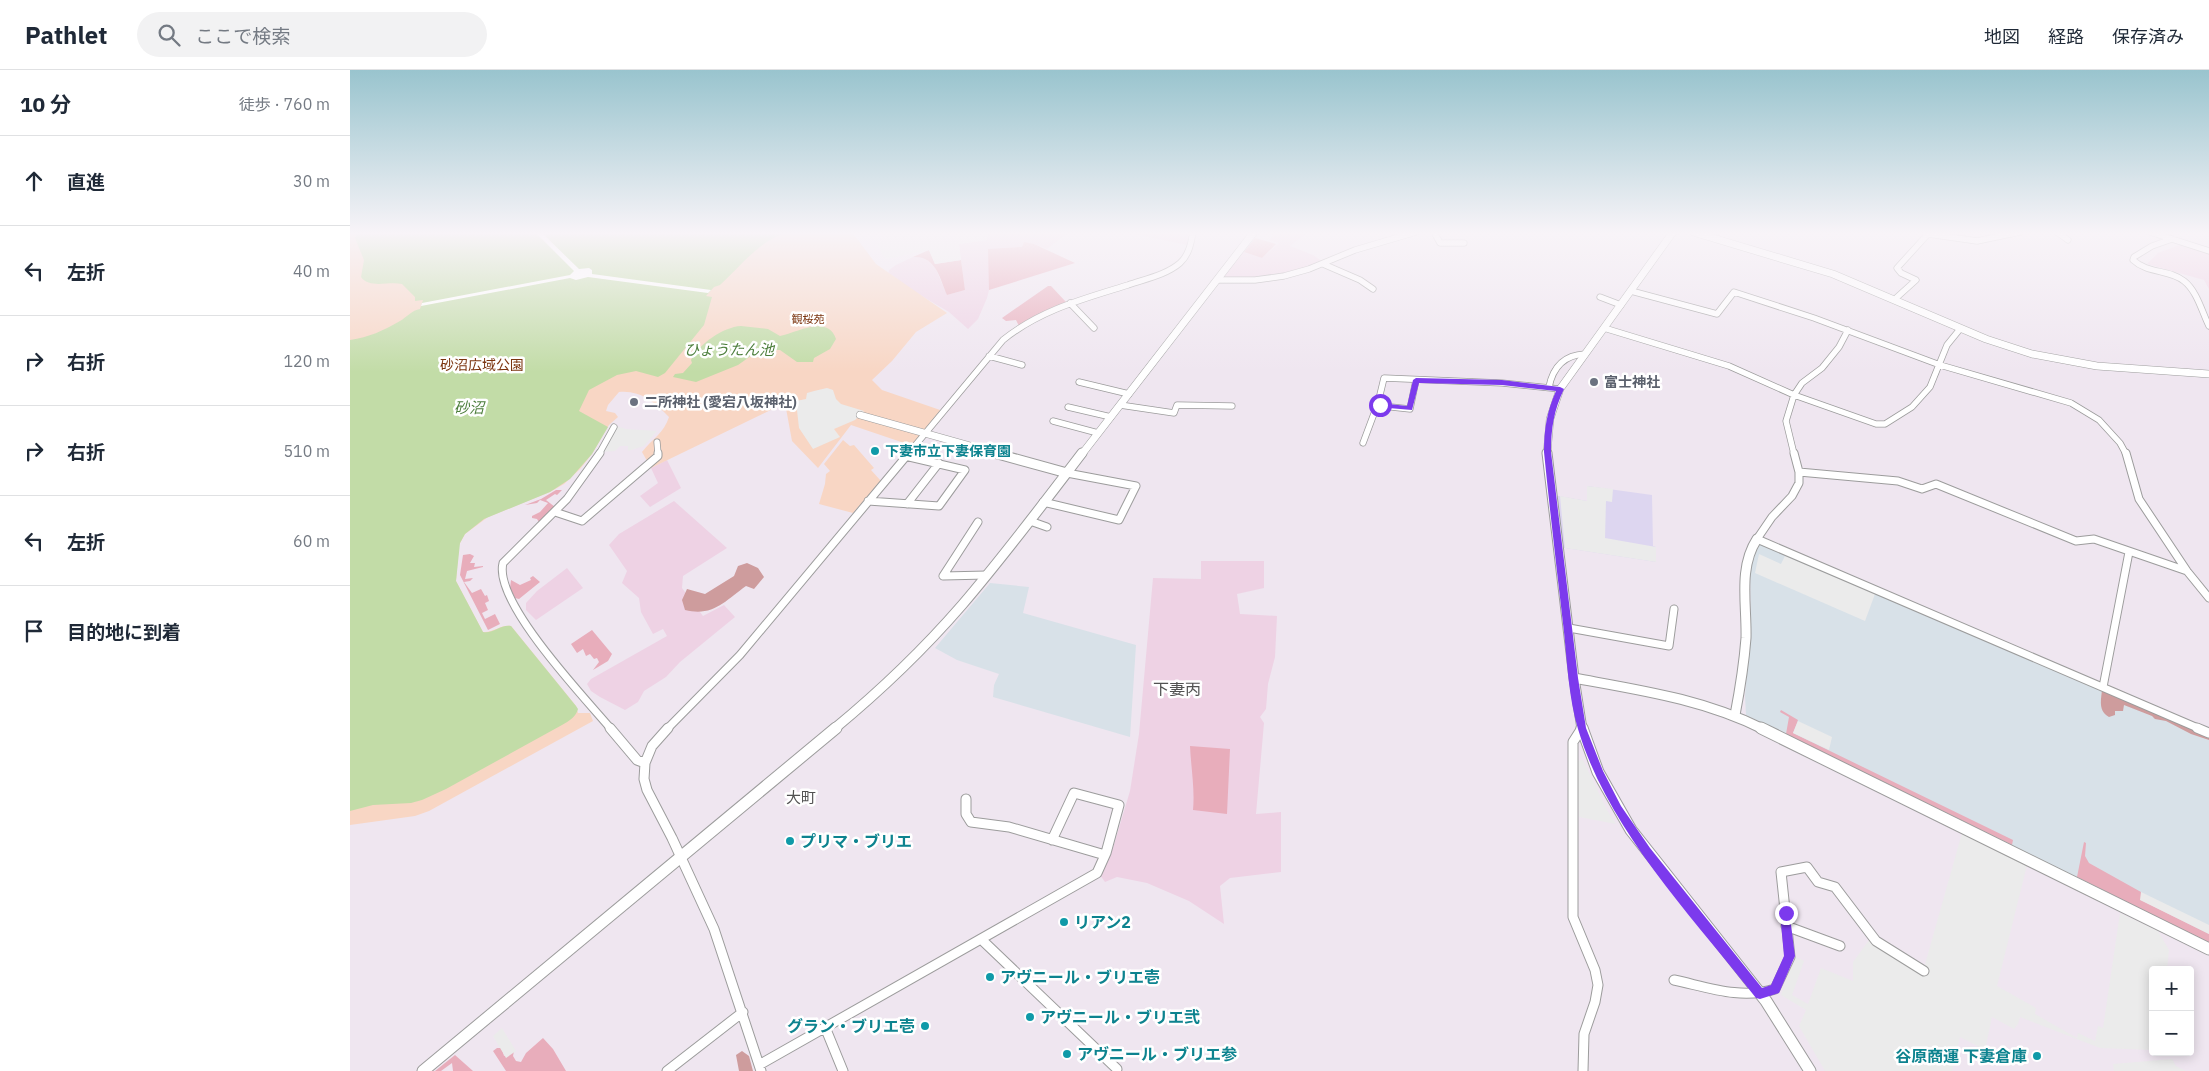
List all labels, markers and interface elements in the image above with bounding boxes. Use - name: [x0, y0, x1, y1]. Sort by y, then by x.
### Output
- search box: [137, 12, 487, 57]
- text: Pathlet: [25, 19, 107, 51]
- icon: search: [155, 21, 183, 49]
- text: ここで検索: [195, 24, 290, 48]
- text: 地図: [1984, 25, 2020, 48]
- text: 経路: [2048, 25, 2084, 48]
- text: 保存済み: [2112, 25, 2184, 48]
- text: 10 分: [20, 90, 71, 118]
- text: 徒歩 · 760 m: [239, 94, 330, 114]
- icon: ahead: [20, 167, 48, 195]
- text: 直進: [67, 170, 105, 194]
- text: 30 m: [293, 171, 330, 191]
- icon: left: [20, 257, 48, 285]
- text: 左折: [67, 260, 105, 284]
- text: 40 m: [293, 261, 330, 281]
- park label: 観桜苑: [792, 312, 825, 326]
- water label: ひょうたん池: [684, 340, 776, 359]
- icon: right: [20, 347, 48, 375]
- text: 右折: [67, 350, 105, 374]
- text: 120 m: [283, 351, 330, 371]
- park label: 砂沼広域公園: [440, 356, 524, 374]
- place label: 富士神社: [1604, 373, 1660, 391]
- marker: 富士神社: [1588, 376, 1600, 388]
- place label: 二所神社 (愛宕八坂神社): [644, 393, 797, 411]
- route start: [1369, 394, 1392, 417]
- marker: 二所神社 (愛宕八坂神社): [628, 396, 640, 408]
- water label: 砂沼: [454, 398, 486, 417]
- icon: right: [20, 437, 48, 465]
- text: 右折: [67, 440, 105, 464]
- text: 510 m: [283, 441, 330, 461]
- place label: 下妻市立下妻保育園: [885, 442, 1011, 460]
- marker: 下妻市立下妻保育園: [869, 445, 881, 457]
- icon: left: [20, 527, 48, 555]
- text: 左折: [67, 530, 105, 554]
- text: 60 m: [293, 531, 330, 551]
- icon: arrive: [20, 617, 48, 645]
- text: 目的地に到着: [67, 620, 181, 644]
- district label: 下妻丙: [1153, 679, 1201, 699]
- district label: 大町: [786, 788, 816, 807]
- place label: プリマ・ブリエ: [800, 831, 912, 851]
- marker: プリマ・ブリエ: [784, 835, 796, 847]
- route end: [1775, 902, 1798, 925]
- place label: リアン2: [1074, 912, 1131, 932]
- marker: リアン2: [1058, 916, 1070, 928]
- map controls: [2149, 966, 2194, 1056]
- button: +: [2149, 966, 2194, 1011]
- place label: アヴニール・ブリエ壱: [1000, 967, 1160, 987]
- marker: アヴニール・ブリエ壱: [984, 971, 996, 983]
- place label: アヴニール・ブリエ弐: [1040, 1007, 1200, 1027]
- marker: アヴニール・ブリエ弐: [1024, 1011, 1036, 1023]
- button: −: [2149, 1011, 2194, 1056]
- place label: グラン・ブリエ壱: [787, 1016, 915, 1036]
- marker: グラン・ブリエ壱: [919, 1020, 931, 1032]
- place label: アヴニール・ブリエ参: [1077, 1044, 1237, 1064]
- place label: 谷原商運 下妻倉庫: [1895, 1046, 2027, 1066]
- marker: アヴニール・ブリエ参: [1061, 1048, 1073, 1060]
- marker: 谷原商運 下妻倉庫: [2031, 1050, 2043, 1062]

